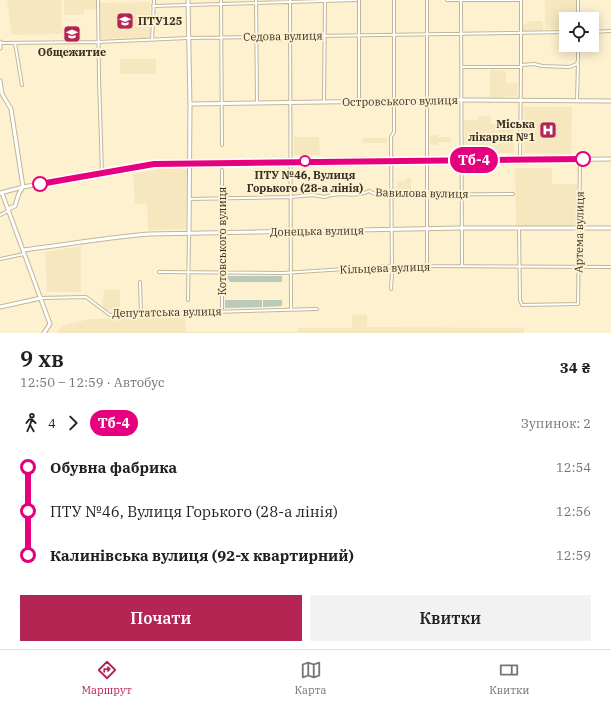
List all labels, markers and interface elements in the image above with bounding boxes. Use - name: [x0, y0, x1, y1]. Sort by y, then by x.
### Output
- school or university icon: ПТУ125: [115, 11, 135, 31]
- map controls: [559, 12, 599, 52]
- button: locate: [559, 12, 599, 52]
- place label: ПТУ125: [138, 14, 182, 28]
- school or university icon: Общежитие: [62, 24, 82, 44]
- street label: Седова вулиця: [243, 28, 323, 44]
- place label: Общежитие: [38, 45, 106, 59]
- street label: Островського вулиця: [342, 93, 458, 109]
- place label: Міська лікарня №1: [467, 117, 535, 144]
- hospital icon: Міська лікарня №1: [538, 120, 558, 140]
- line badge: Тб-4: [446, 147, 502, 173]
- text: Тб-4: [458, 151, 490, 169]
- unlabelled marker: [575, 151, 591, 167]
- marker: ПТУ №46, Вулиця Горького (28-а лінія): [299, 155, 311, 167]
- place label: ПТУ №46, Вулиця Горького (28-а лінія): [247, 168, 363, 195]
- unlabelled marker: [32, 176, 48, 192]
- street label: Вавилова вулиця: [375, 185, 469, 201]
- street label: Котовського вулиця: [215, 187, 229, 295]
- street label: Артема вулиця: [571, 191, 587, 273]
- street label: Донецька вулиця: [270, 223, 364, 239]
- street label: Кільцева вулиця: [339, 259, 431, 277]
- street label: Депутатська вулиця: [112, 304, 222, 320]
- text: 9 хв: [20, 344, 64, 373]
- text: 34 ₴: [560, 358, 591, 377]
- text: 12:50 – 12:59 · Автобус: [20, 374, 165, 391]
- icon: walk: [20, 412, 42, 434]
- icon: forward: [62, 412, 84, 434]
- text: Тб-4: [98, 414, 130, 432]
- text: 4: [48, 415, 56, 432]
- text: Зупинок: 2: [521, 415, 591, 432]
- text: Обувна фабрика: [50, 458, 177, 477]
- text: 12:54: [556, 459, 591, 476]
- text: ПТУ №46, Вулиця Горького (28-а лінія): [50, 502, 338, 521]
- text: 12:56: [556, 503, 591, 520]
- text: Калинівська вулиця (92-х квартирний): [50, 546, 354, 565]
- text: 12:59: [556, 547, 591, 564]
- button: Почати: [20, 595, 302, 641]
- button: Квитки: [310, 595, 591, 641]
- tab: Маршрут: [81, 659, 132, 697]
- tab: Карта: [295, 659, 326, 697]
- tab: Квитки: [489, 659, 530, 697]

